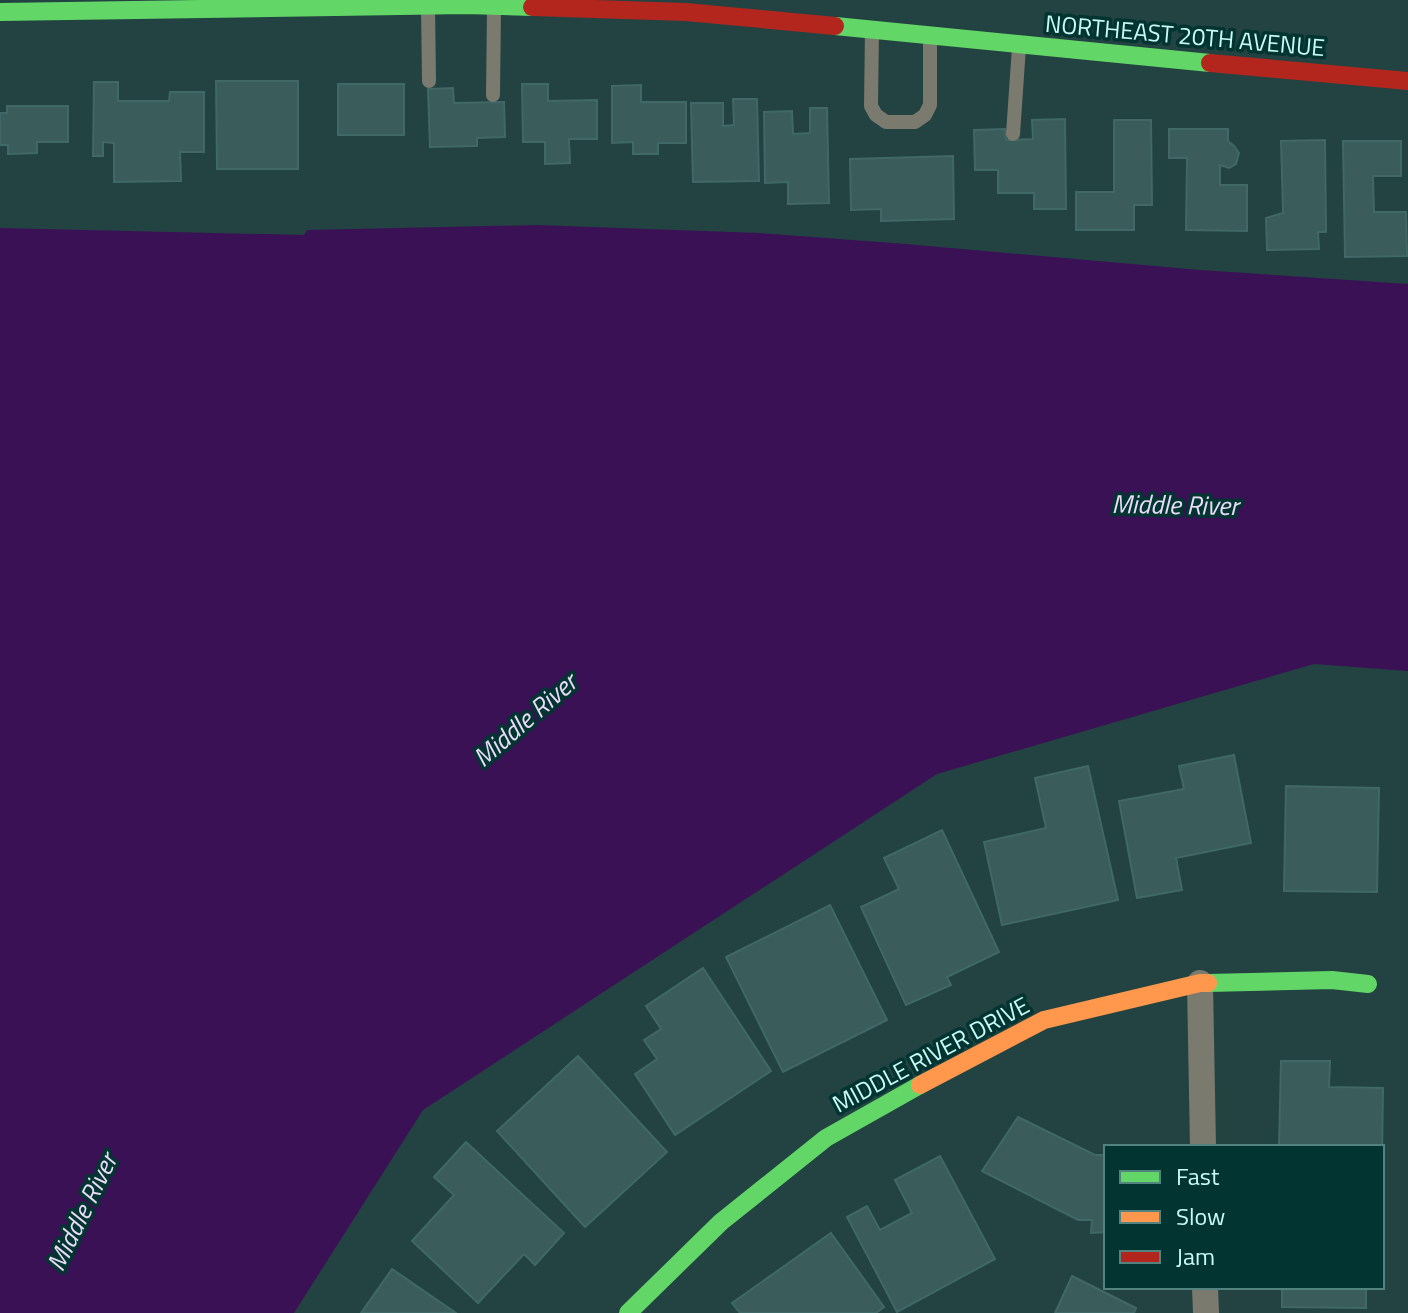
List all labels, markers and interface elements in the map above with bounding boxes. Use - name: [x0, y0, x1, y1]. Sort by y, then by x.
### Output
- street label: NORTHEAST 20TH AVENUE: [1044, 5, 1326, 65]
- water label: Middle River: [1111, 484, 1241, 525]
- water label: Middle River: [464, 662, 587, 776]
- street label: MIDDLE RIVER DRIVE: [826, 987, 1035, 1121]
- water label: Middle River: [36, 1144, 128, 1277]
- legend: [1104, 1145, 1384, 1289]
- text: Fast: [1176, 1158, 1220, 1194]
- text: Slow: [1176, 1198, 1225, 1234]
- text: Jam: [1176, 1238, 1215, 1274]

